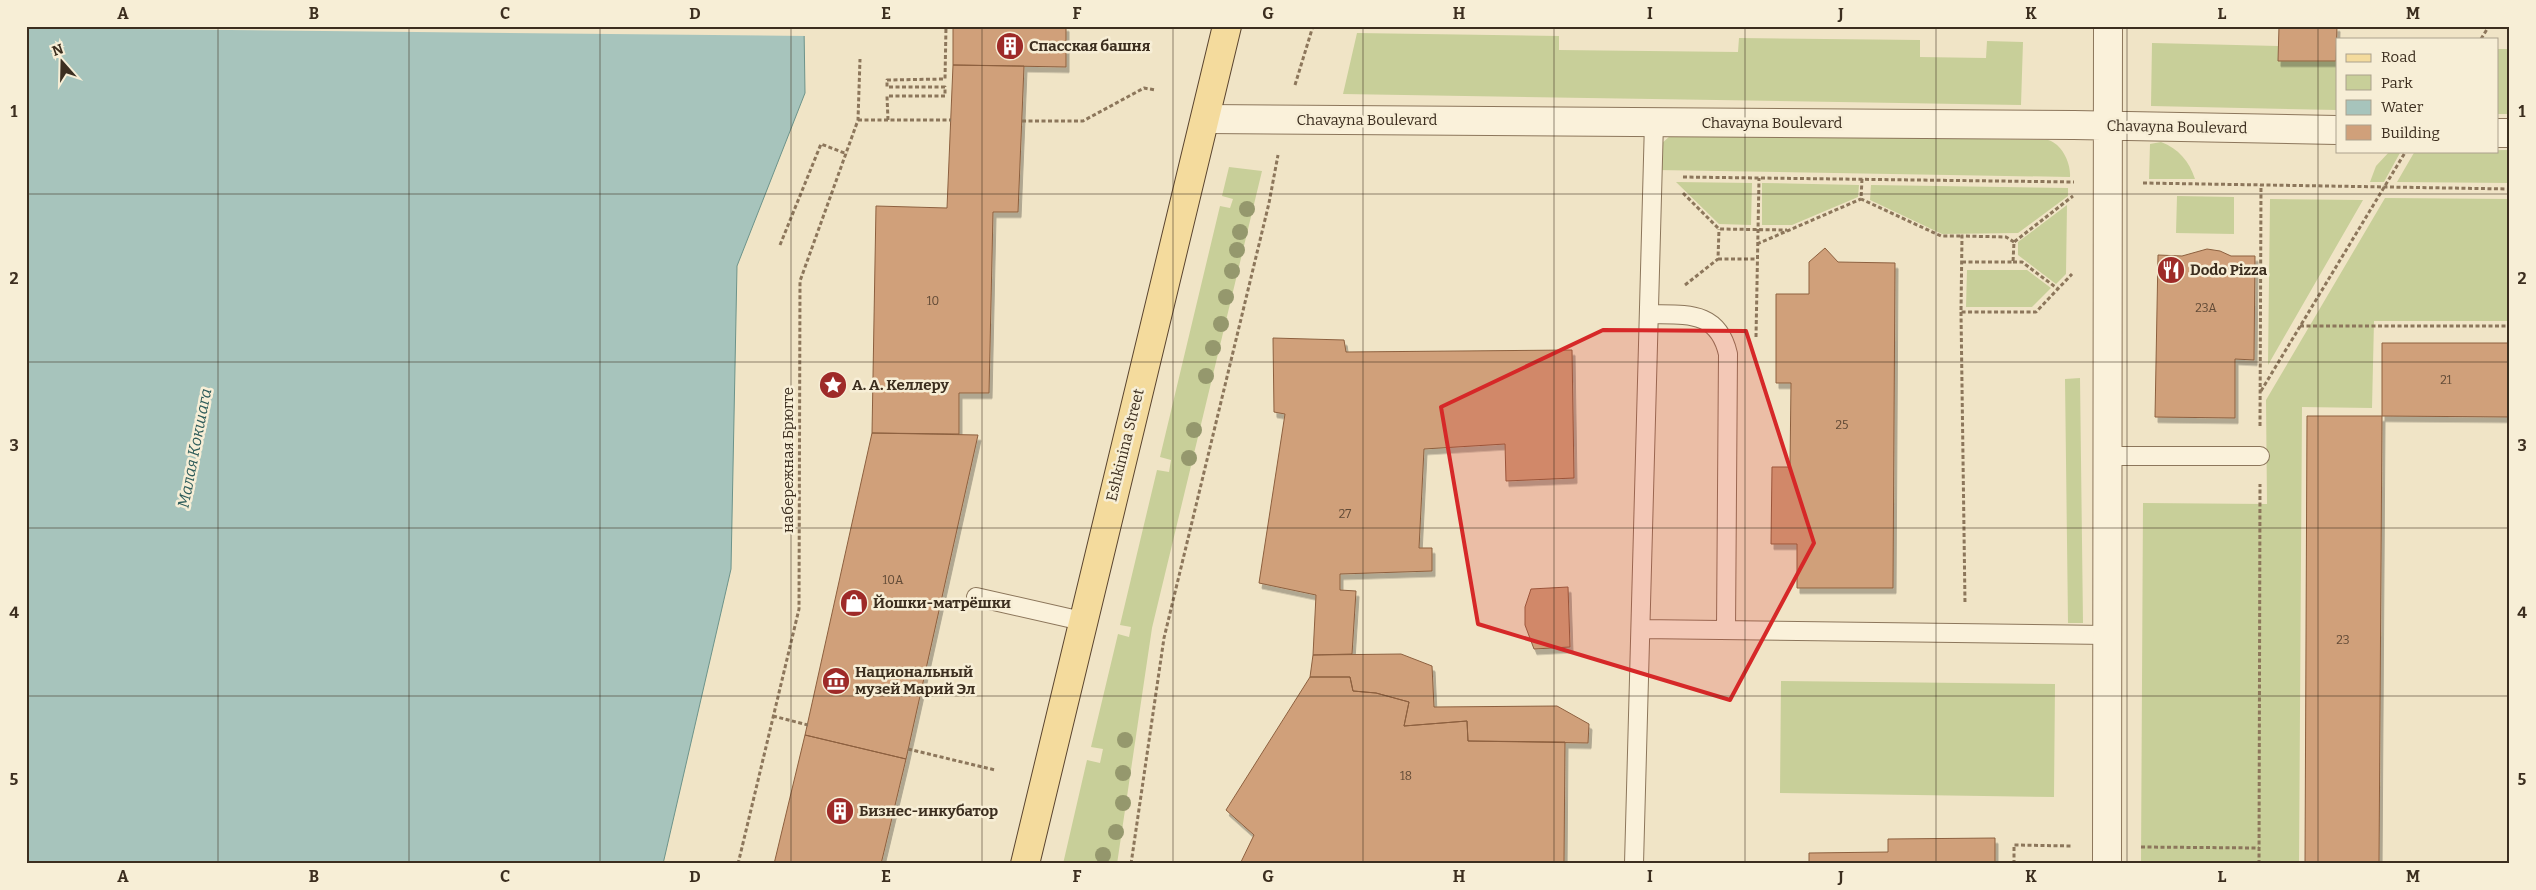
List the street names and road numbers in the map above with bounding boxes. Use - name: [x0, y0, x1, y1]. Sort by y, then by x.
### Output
- street label: Chavayna Boulevard: [1297, 111, 1438, 129]
- street label: Chavayna Boulevard: [1702, 114, 1843, 132]
- street label: Chavayna Boulevard: [2106, 117, 2248, 137]
- street label: Eshkinina Street: [1102, 386, 1148, 503]
- street label: набережная Брюгге: [779, 387, 797, 533]

